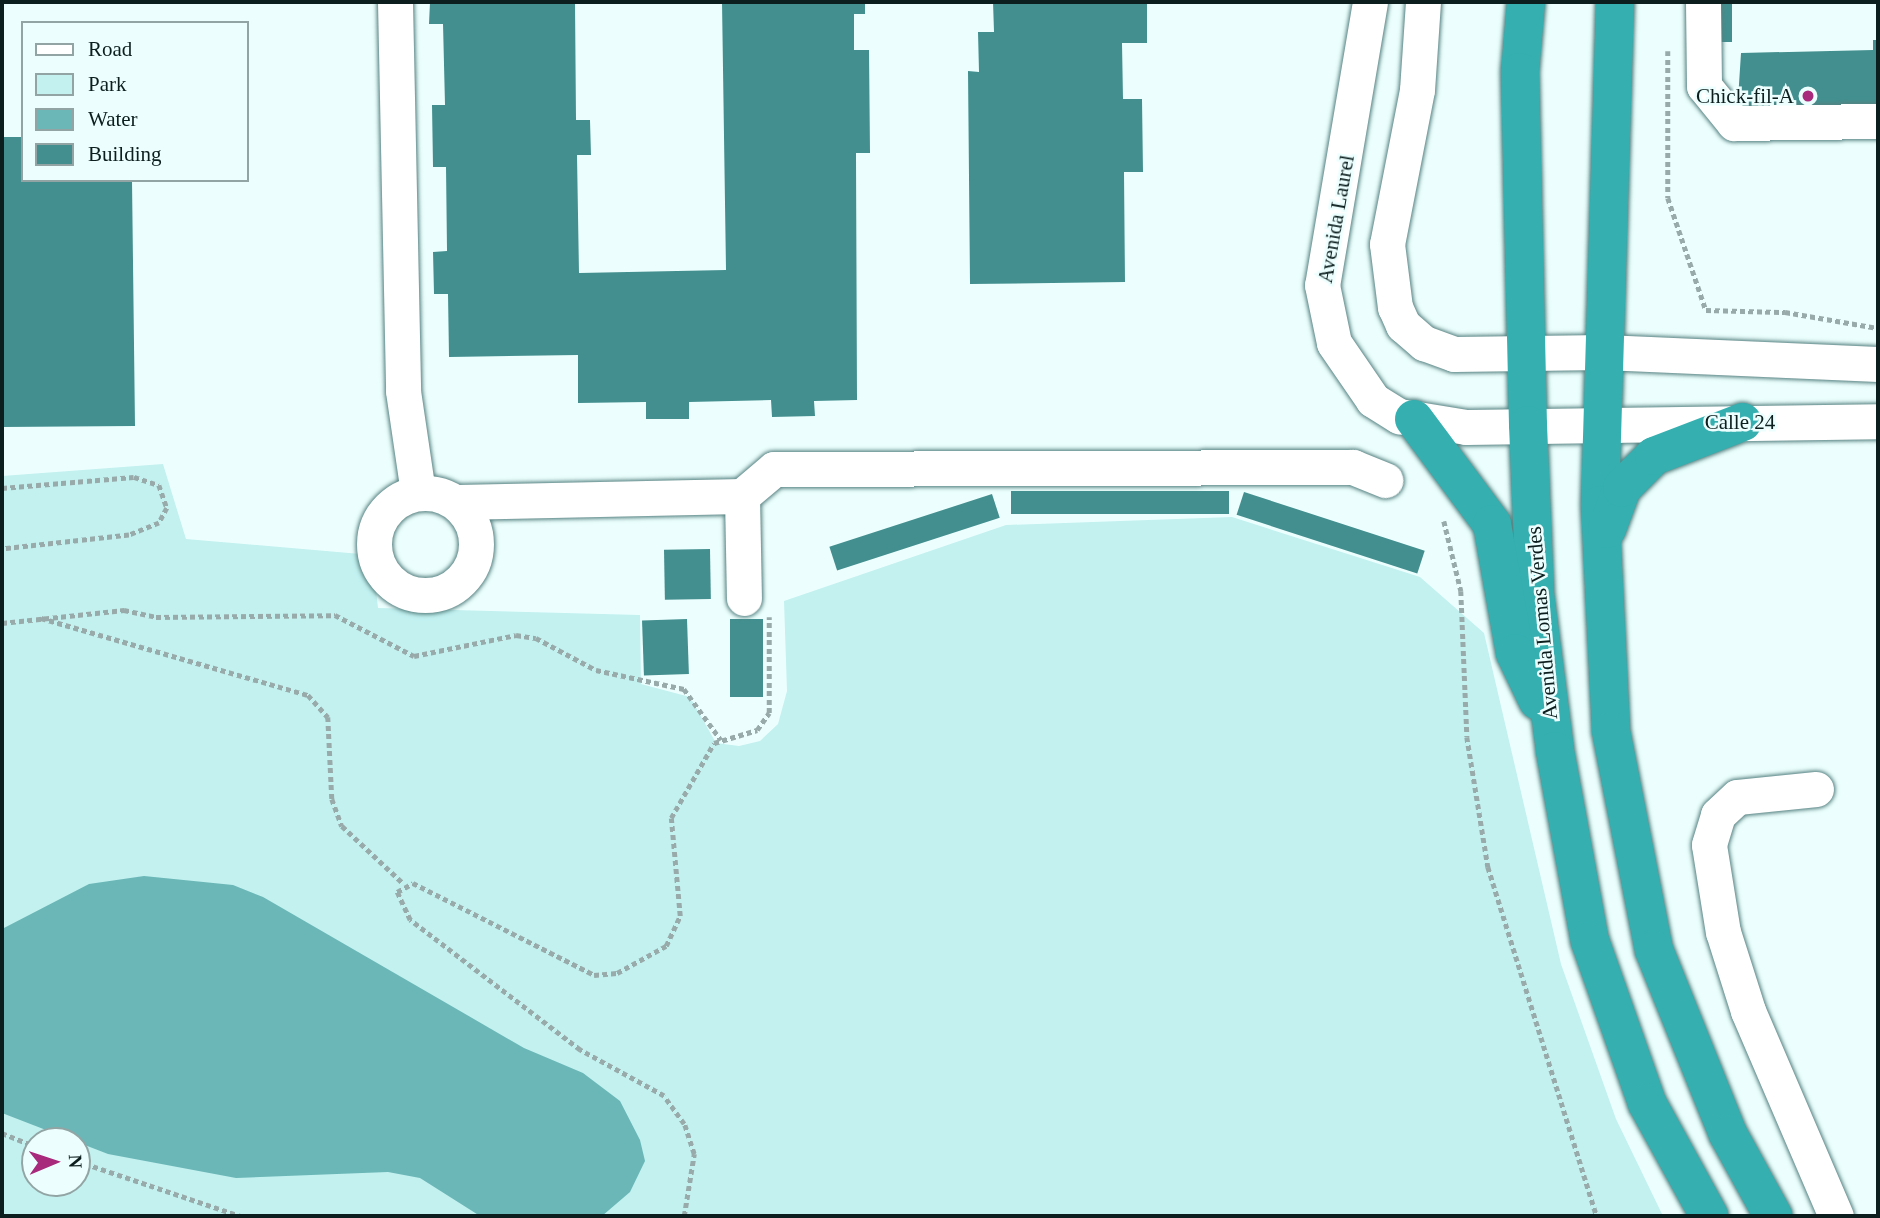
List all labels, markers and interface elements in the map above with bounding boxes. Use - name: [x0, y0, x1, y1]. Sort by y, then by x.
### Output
- legend: [21, 21, 248, 182]
- text: Road: [88, 37, 132, 61]
- text: Park: [88, 72, 127, 96]
- place label: Chick-fil-A: [1696, 83, 1794, 109]
- marker: Chick-fil-A: [1800, 88, 1816, 104]
- text: Water: [88, 107, 138, 131]
- text: Building: [88, 142, 162, 166]
- street label: Avenida Laurel: [1312, 153, 1360, 285]
- street label: Calle 24: [1705, 409, 1775, 435]
- street label: Avenida Lomas Verdes: [1521, 525, 1563, 721]
- north arrow: [21, 1127, 91, 1197]
- text: N: [65, 1154, 86, 1169]

